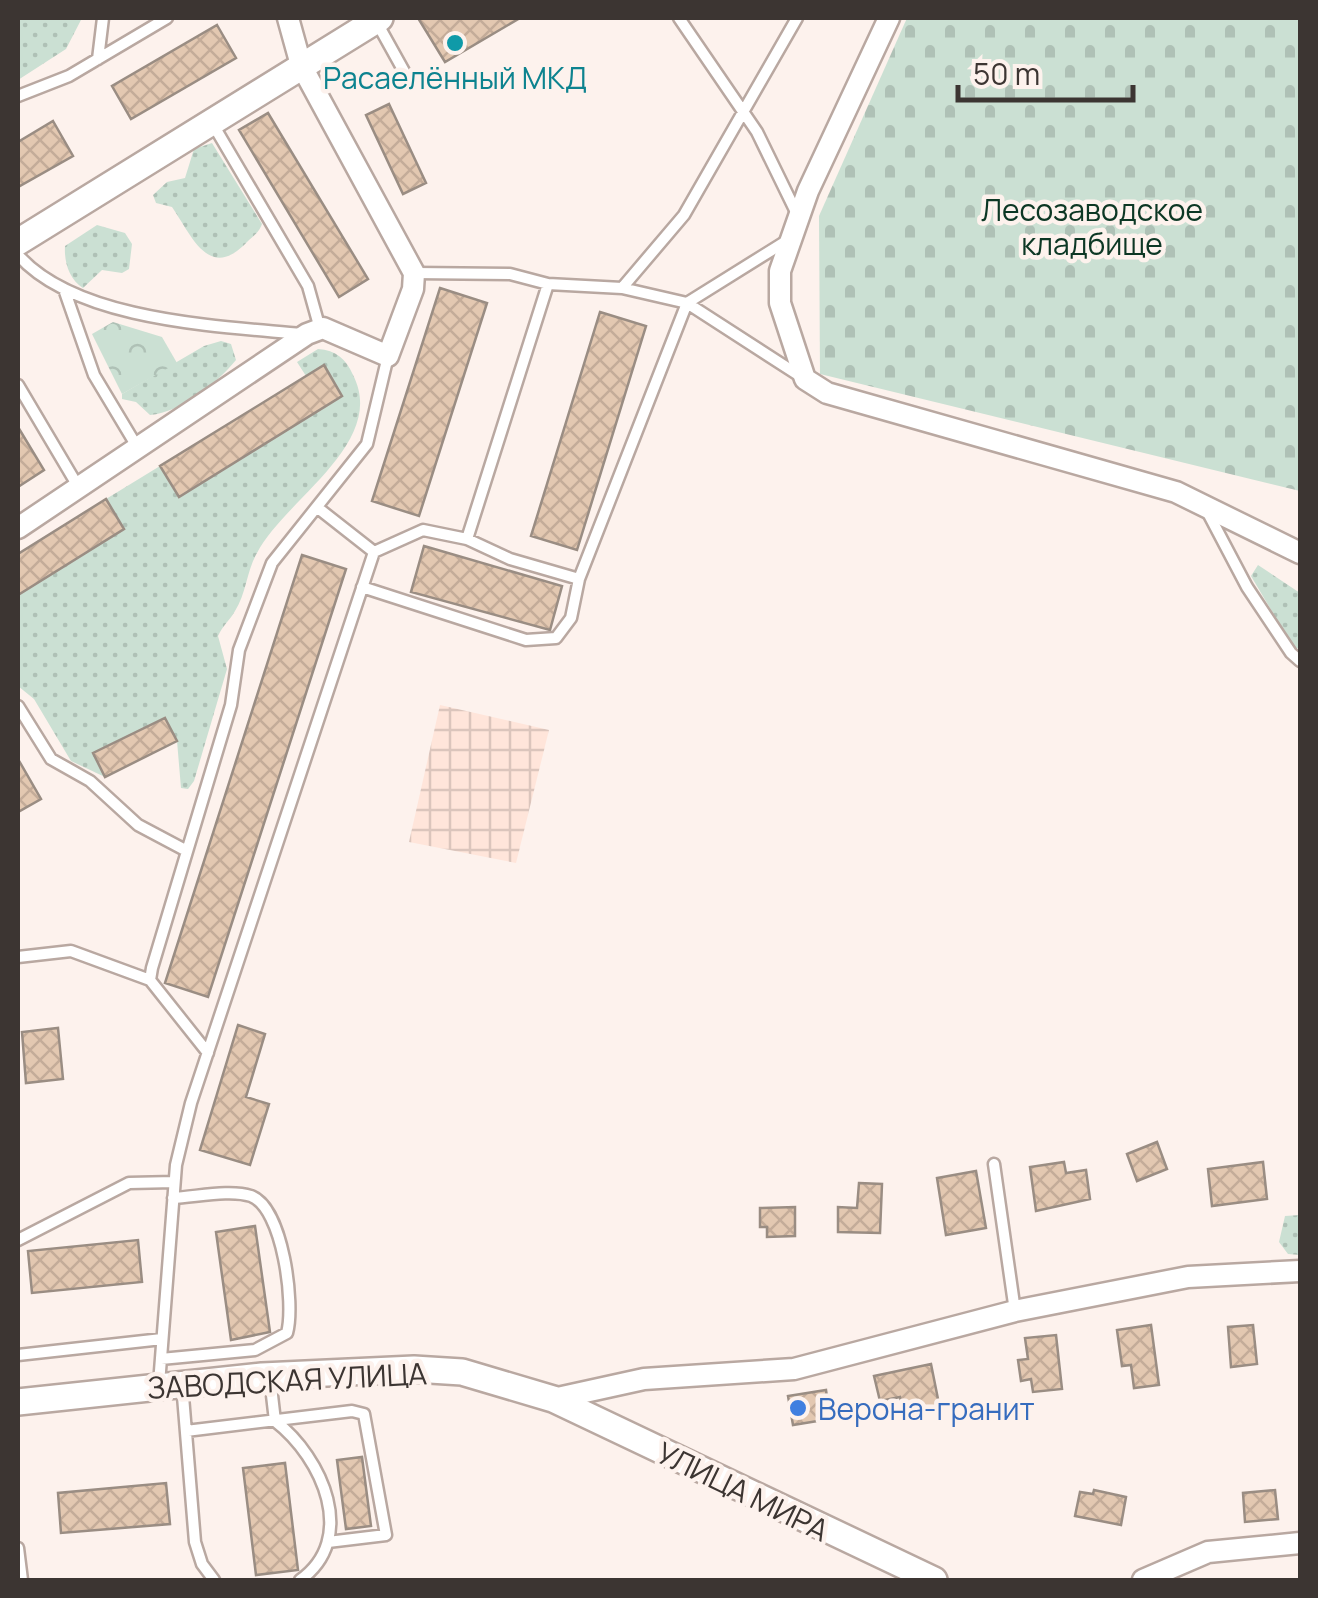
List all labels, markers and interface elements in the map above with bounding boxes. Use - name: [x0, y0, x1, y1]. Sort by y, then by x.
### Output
- marker: Расаелённый МКД: [444, 32, 466, 54]
- scale bar: [958, 40, 1133, 102]
- text: 50 m: [973, 53, 1040, 94]
- place label: Расаелённый МКД: [323, 57, 587, 98]
- park label: Лесозаводское кладбище: [981, 189, 1203, 264]
- street label: ЗАВОДСКАЯ УЛИЦА: [146, 1352, 428, 1408]
- place label: Верона-гранит: [818, 1388, 1035, 1429]
- marker: Верона-гранит: [787, 1397, 809, 1419]
- street label: УЛИЦА МИРА: [650, 1432, 836, 1550]

